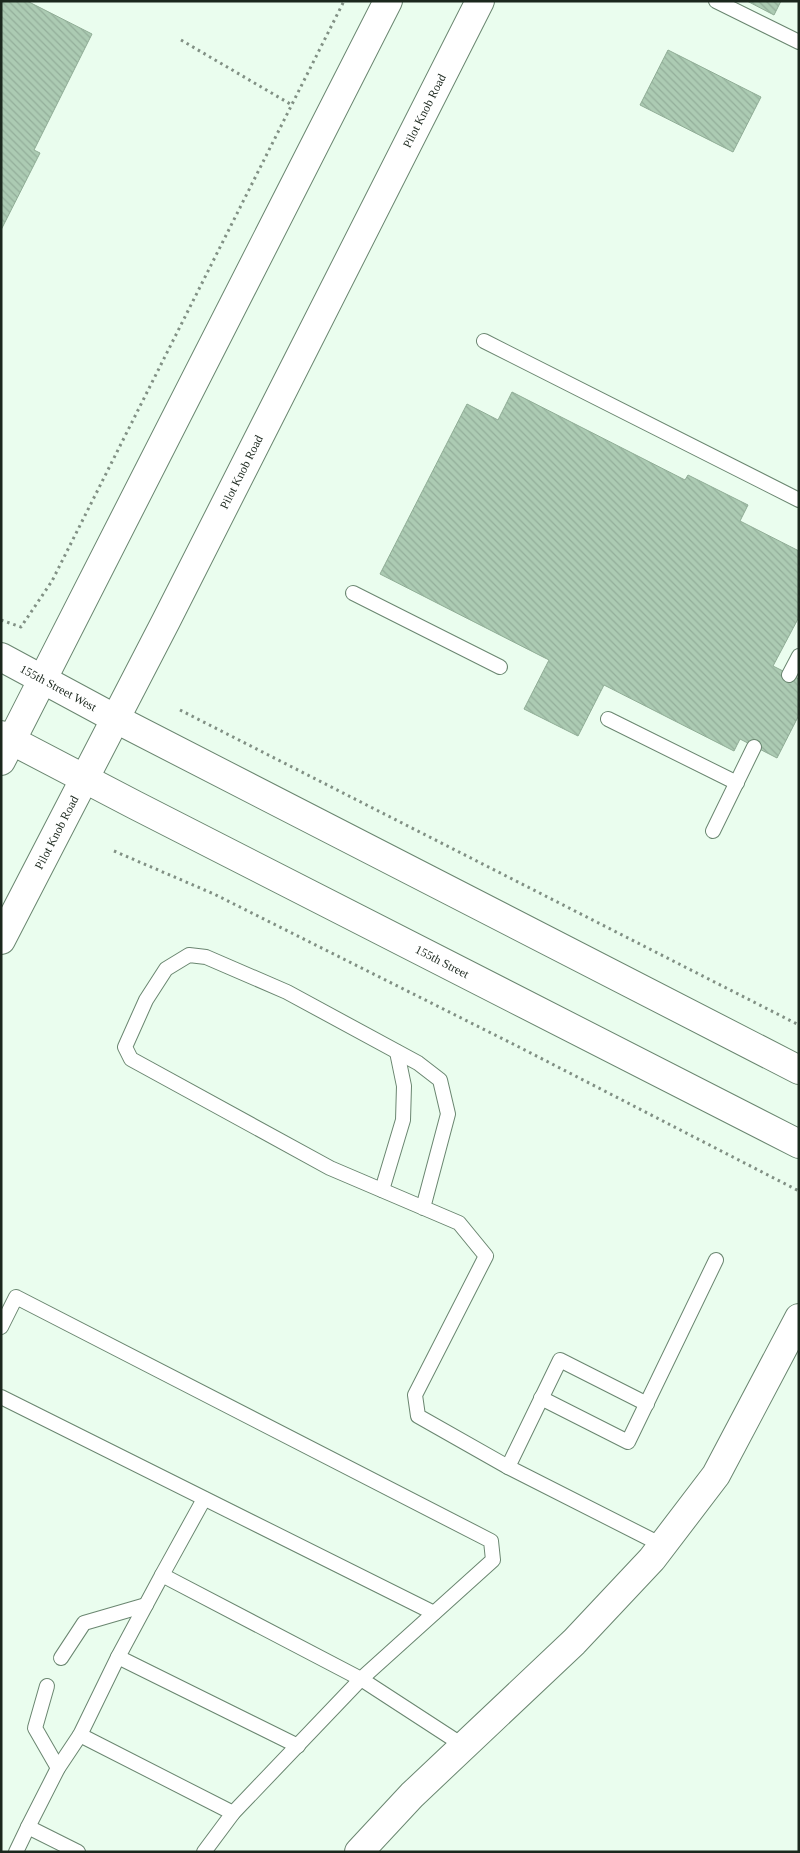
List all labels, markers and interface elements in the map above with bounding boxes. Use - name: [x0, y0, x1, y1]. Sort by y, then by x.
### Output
- street label: Pilot Knob Road: [400, 72, 449, 150]
- street label: Pilot Knob Road: [217, 433, 266, 511]
- street label: 155th Street West: [18, 662, 99, 714]
- street label: Pilot Knob Road: [32, 793, 81, 872]
- street label: 155th Street: [413, 942, 472, 982]

